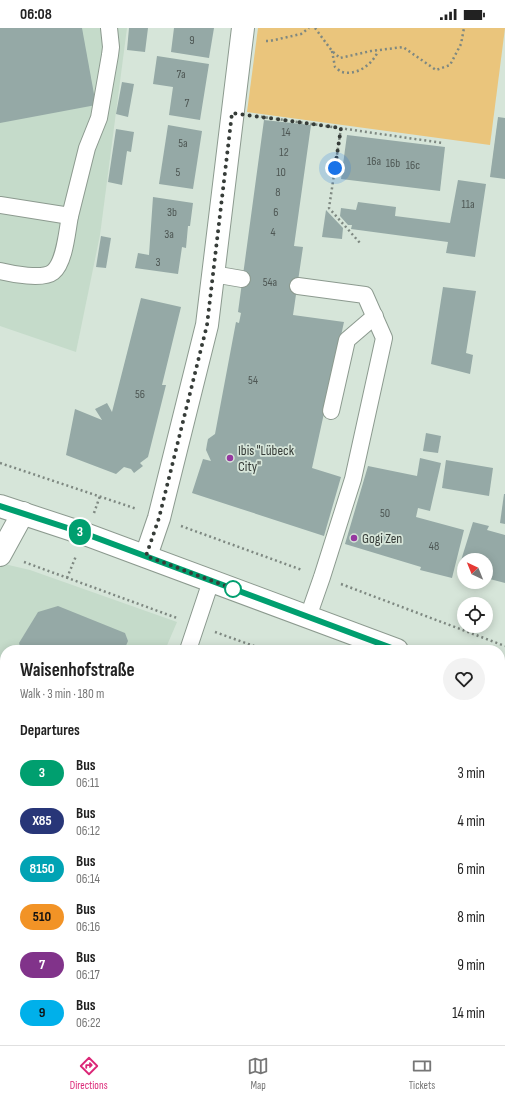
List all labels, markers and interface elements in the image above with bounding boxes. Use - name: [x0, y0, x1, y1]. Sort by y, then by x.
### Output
- text: 06:08: [20, 5, 52, 24]
- house number: 9: [189, 33, 195, 48]
- house number: 7a: [176, 67, 186, 82]
- house number: 7: [185, 96, 190, 111]
- house number: 14: [281, 125, 291, 140]
- house number: 5a: [178, 136, 188, 151]
- house number: 12: [279, 145, 289, 160]
- house number: 16a: [367, 154, 381, 169]
- house number: 16b: [386, 156, 400, 171]
- your location: [325, 158, 345, 178]
- house number: 16c: [406, 158, 420, 173]
- house number: 5: [176, 165, 181, 180]
- house number: 10: [276, 165, 286, 180]
- house number: 8: [275, 185, 281, 200]
- house number: 11a: [461, 197, 475, 212]
- house number: 3b: [167, 205, 177, 220]
- house number: 6: [273, 205, 279, 220]
- house number: 4: [270, 225, 276, 240]
- house number: 3a: [164, 227, 174, 242]
- house number: 3: [155, 255, 161, 270]
- house number: 54a: [263, 275, 278, 290]
- house number: 54: [248, 373, 258, 388]
- house number: 56: [135, 387, 145, 402]
- place label: Ibis "Lübeck City": [238, 442, 295, 475]
- marker: Ibis "Lübeck City": [225, 453, 235, 463]
- house number: 50: [380, 506, 390, 521]
- line badge: 3: [67, 519, 93, 545]
- text: 3: [77, 523, 83, 540]
- place label: Gogi Zen: [362, 530, 402, 547]
- marker: Gogi Zen: [349, 533, 359, 543]
- house number: 48: [429, 539, 439, 554]
- north arrow: [457, 553, 493, 589]
- map controls: [457, 553, 493, 633]
- unlabelled marker: [224, 580, 242, 598]
- button: locate: [457, 597, 493, 633]
- button: heart: [443, 658, 485, 700]
- text: Waisenhofstraße: [20, 659, 135, 682]
- text: Walk · 3 min · 180 m: [20, 686, 104, 702]
- text: Departures: [20, 721, 80, 740]
- text: Bus: [76, 756, 95, 775]
- text: 3: [39, 764, 45, 781]
- text: 3 min: [457, 764, 485, 783]
- text: 06:11: [76, 775, 99, 791]
- text: Bus: [76, 804, 95, 823]
- text: X85: [32, 812, 52, 829]
- text: 4 min: [458, 812, 485, 831]
- text: 06:12: [76, 823, 100, 839]
- text: Bus: [76, 852, 95, 871]
- text: 8150: [30, 860, 54, 877]
- text: 6 min: [457, 860, 485, 879]
- text: 06:14: [76, 871, 100, 887]
- text: Bus: [76, 900, 95, 919]
- text: 510: [33, 908, 51, 925]
- text: 8 min: [457, 908, 485, 927]
- text: 06:16: [76, 919, 100, 935]
- text: Bus: [76, 948, 95, 967]
- text: 7: [39, 956, 45, 973]
- text: 9 min: [457, 956, 485, 975]
- text: 06:17: [76, 967, 100, 983]
- text: Bus: [76, 996, 95, 1015]
- text: 9: [39, 1004, 45, 1021]
- text: 14 min: [452, 1004, 485, 1023]
- text: 06:22: [76, 1015, 101, 1031]
- tab: Directions: [70, 1055, 108, 1092]
- tab: Map: [247, 1055, 269, 1092]
- tab: Tickets: [409, 1055, 435, 1092]

